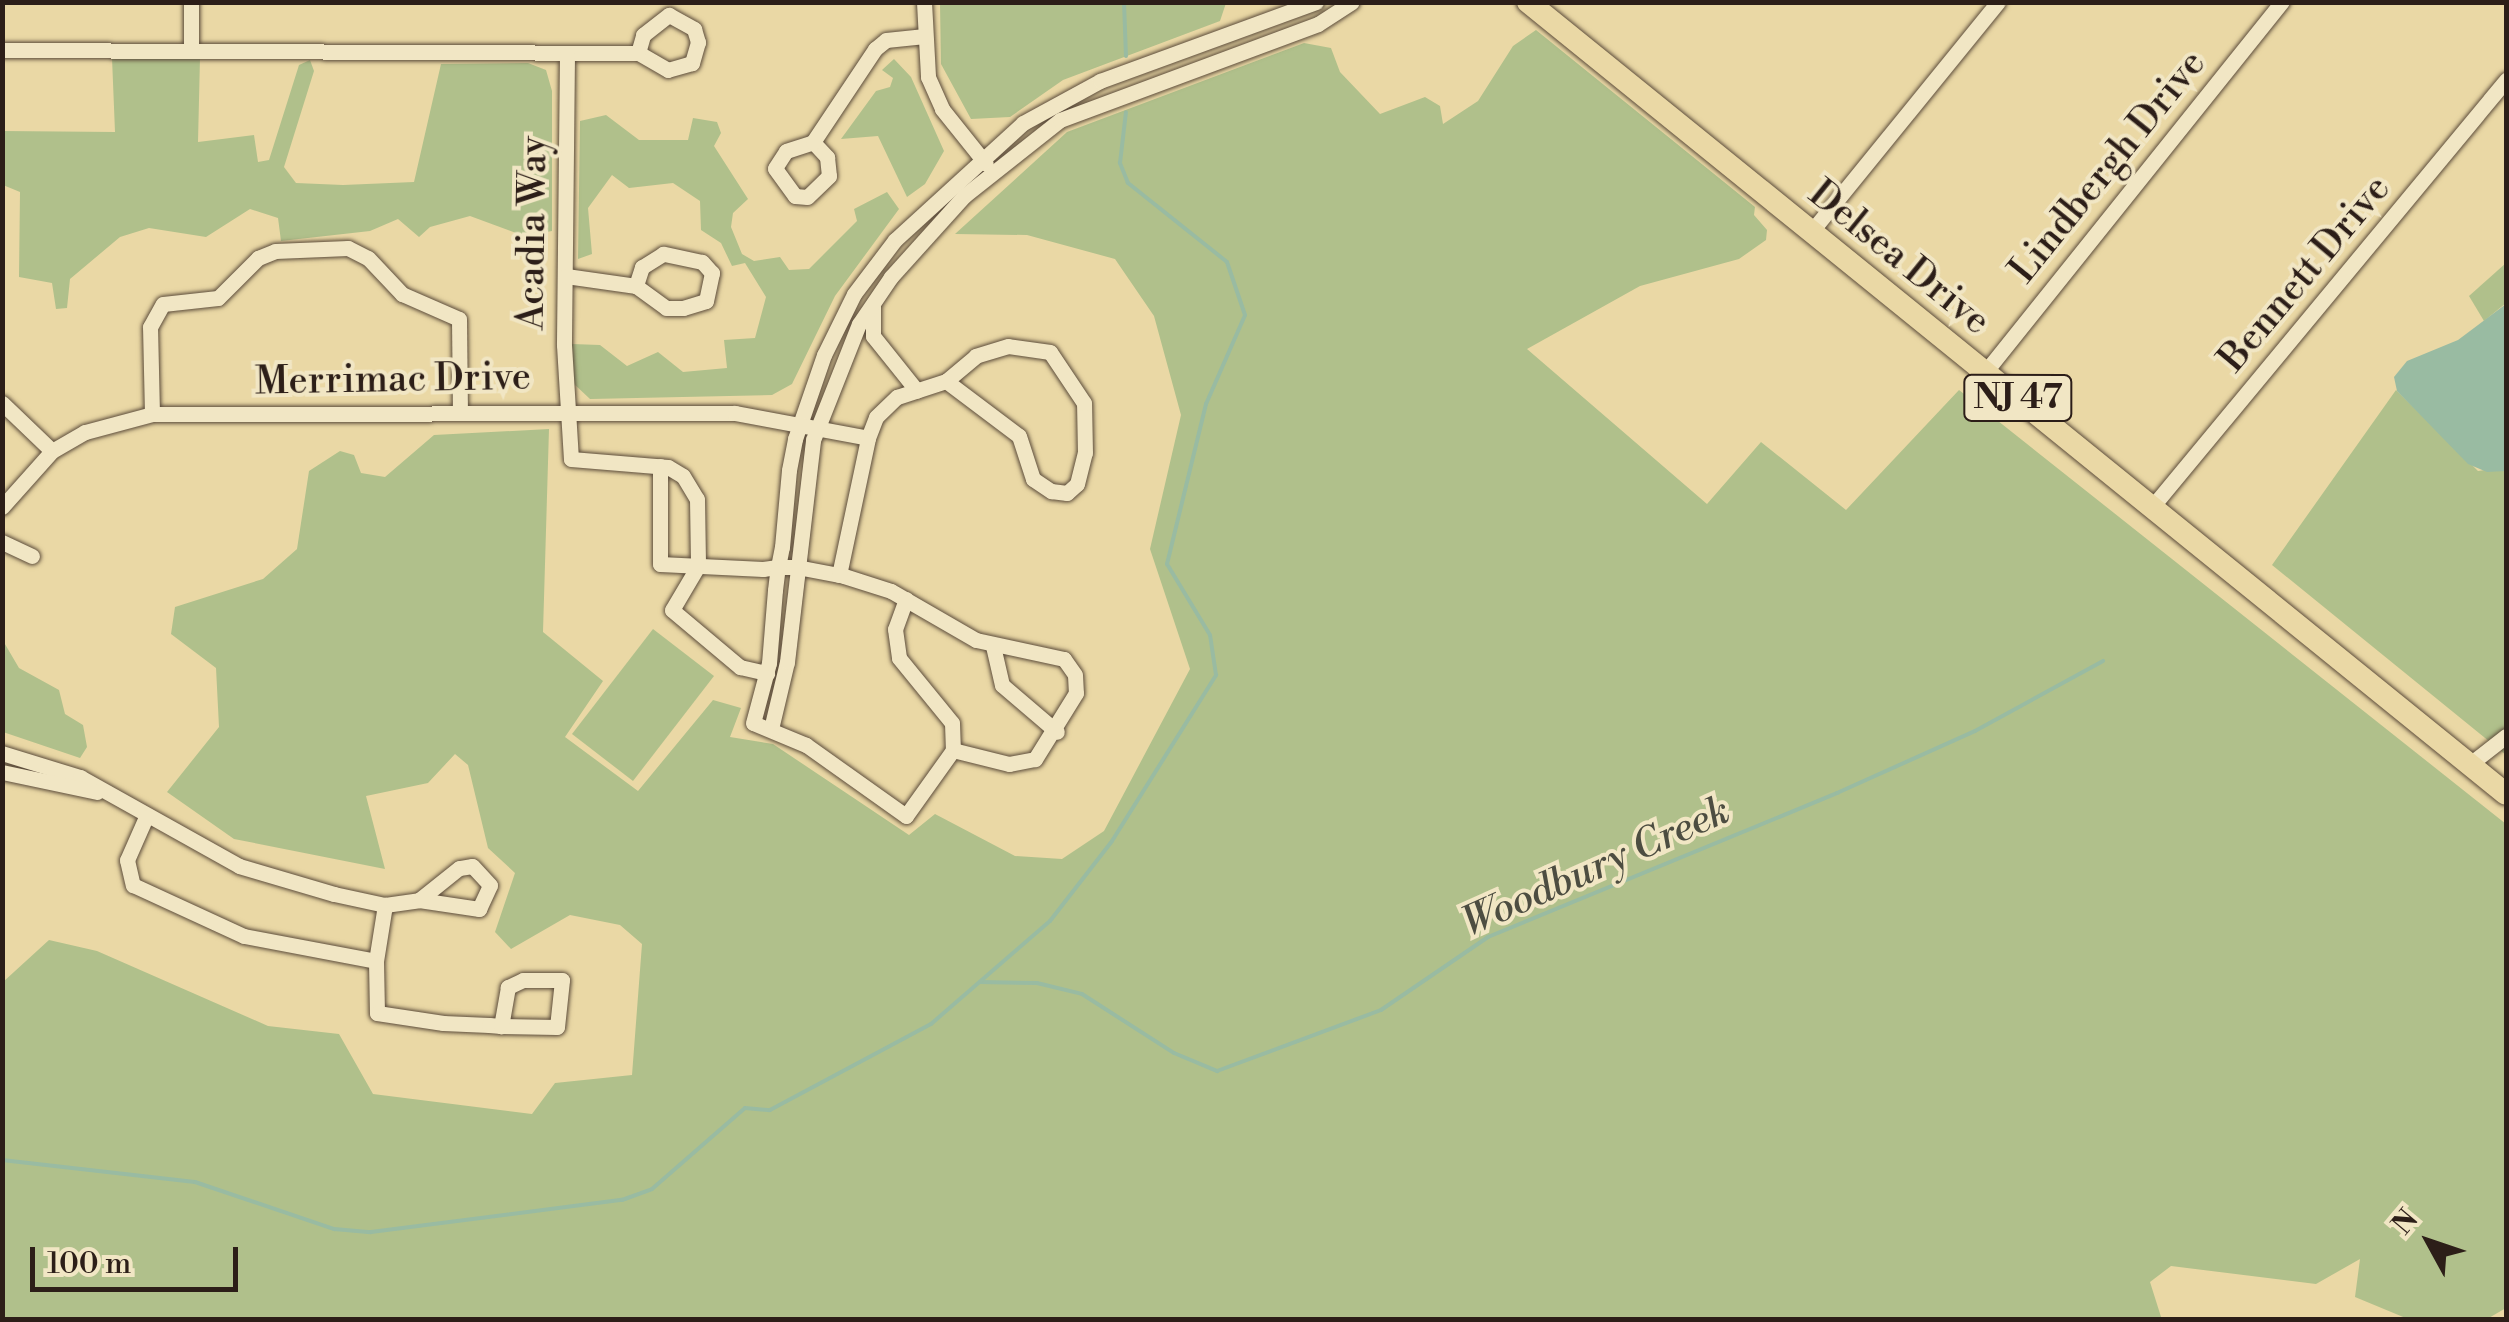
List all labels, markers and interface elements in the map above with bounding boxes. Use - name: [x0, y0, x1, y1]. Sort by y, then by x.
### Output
- street label: Lindbergh Drive: [2000, 42, 2216, 292]
- street label: Acadia Way: [509, 136, 557, 330]
- street label: Bennett Drive: [2210, 167, 2400, 381]
- street label: Delsea Drive: [1799, 171, 1999, 345]
- street label: Merrimac Drive: [255, 355, 531, 405]
- road number: NJ 47: [1963, 368, 2073, 428]
- water label: Woodbury Creek: [1455, 787, 1737, 947]
- north arrow: [2379, 1192, 2479, 1292]
- text: N: [2385, 1203, 2426, 1242]
- scale bar: [35, 1227, 242, 1289]
- text: 100 m: [47, 1245, 131, 1283]

